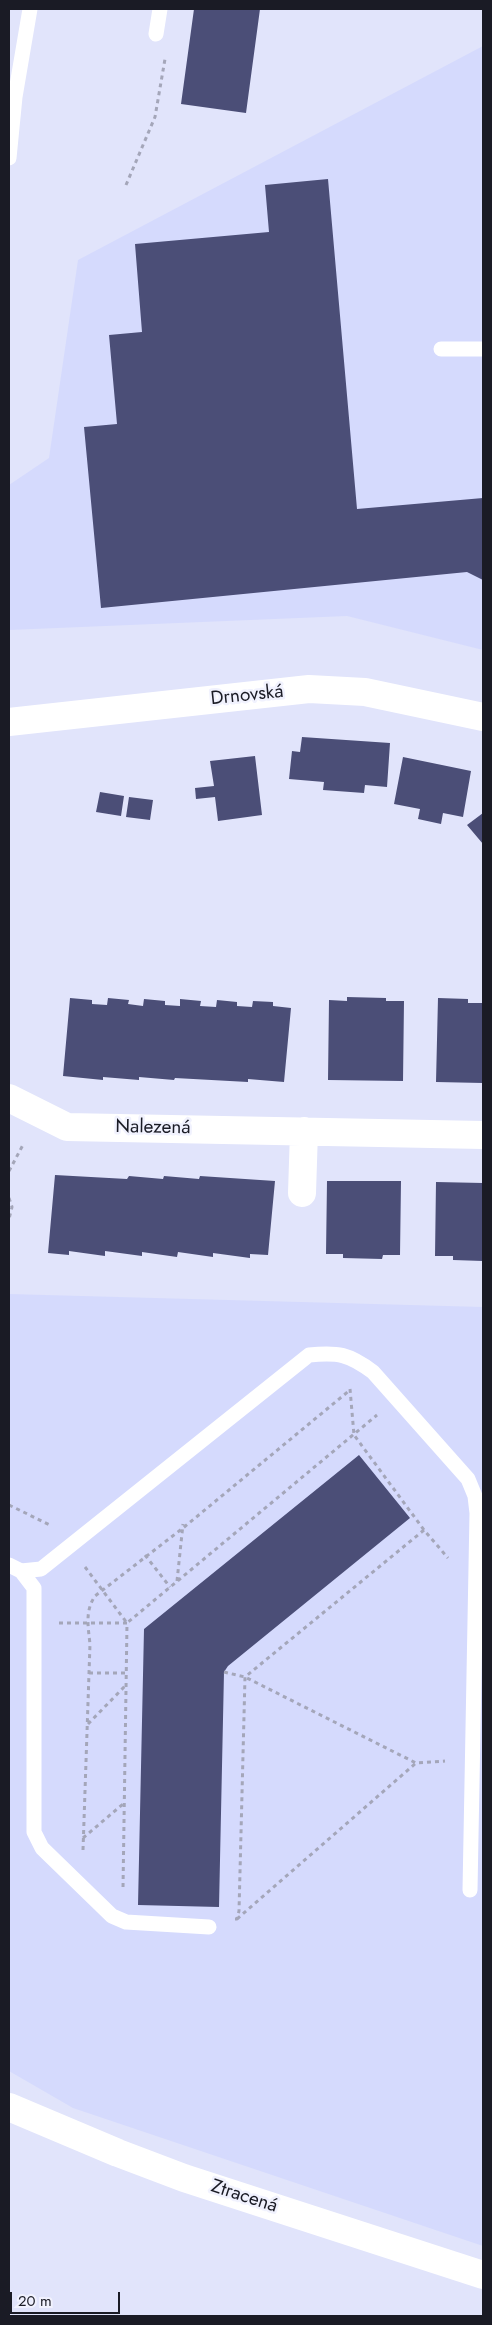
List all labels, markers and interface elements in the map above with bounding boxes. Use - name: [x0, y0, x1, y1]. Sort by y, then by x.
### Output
- street label: Drnovská: [209, 681, 285, 711]
- street label: Nalezená: [115, 1116, 191, 1140]
- street label: Ztracená: [208, 2176, 280, 2218]
- scale bar: [12, 2282, 122, 2314]
- text: 20 m: [18, 2290, 52, 2312]

